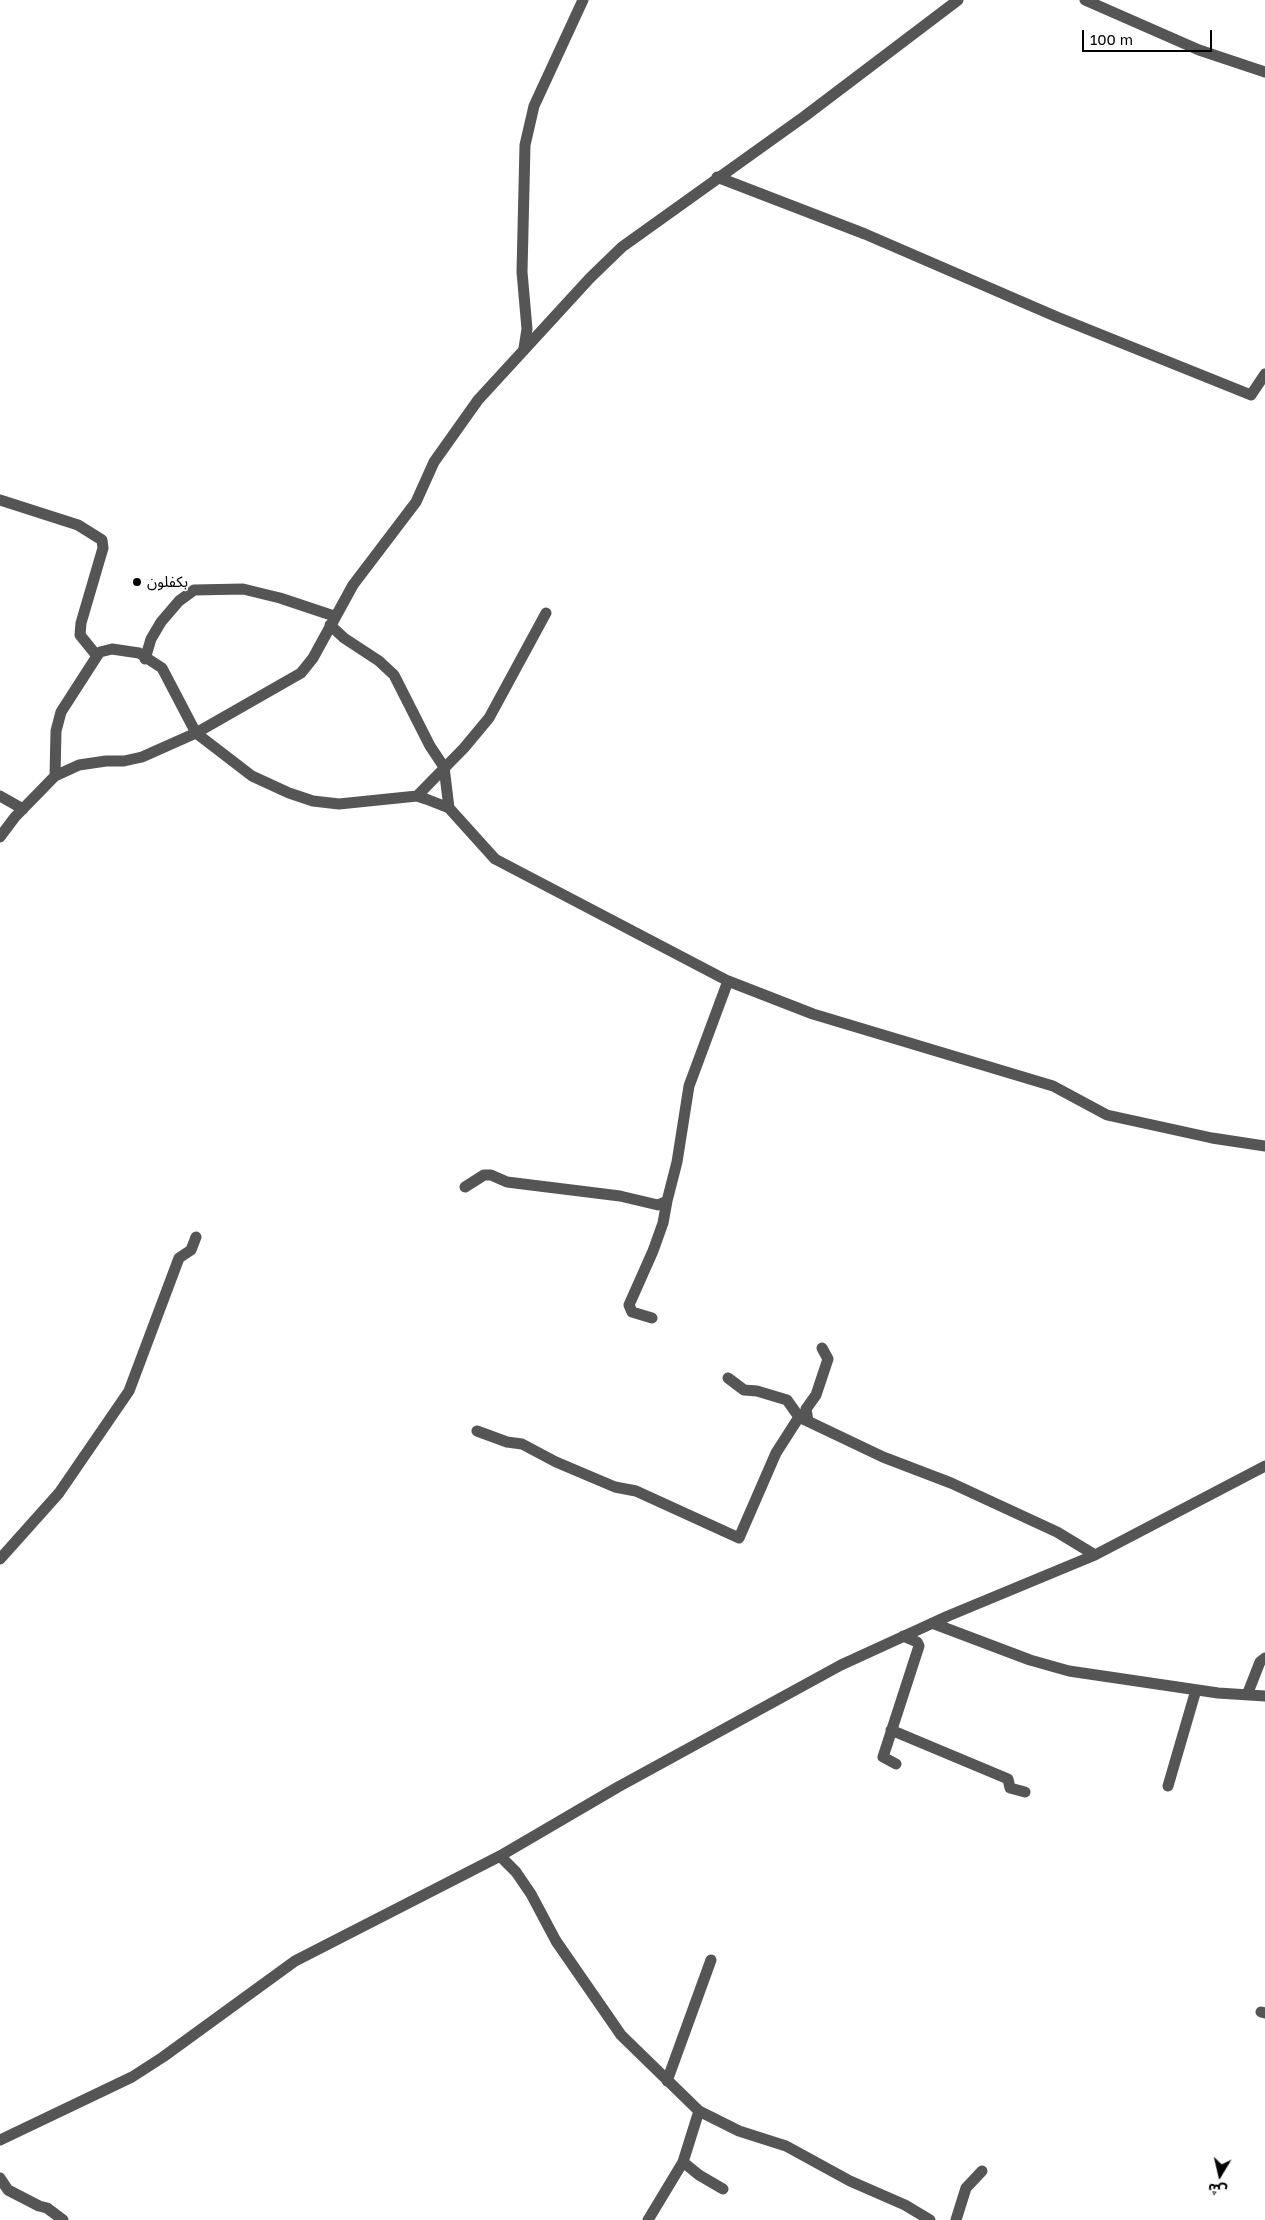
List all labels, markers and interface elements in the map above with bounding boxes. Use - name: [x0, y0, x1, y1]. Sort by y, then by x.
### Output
- scale bar: [1085, 20, 1215, 52]
- text: 100 m: [1090, 30, 1133, 48]
- place label: بكفلون: [147, 573, 188, 591]
- marker: بكفلون: [131, 576, 143, 588]
- north arrow: [1195, 2150, 1245, 2200]
- text: ش: [1207, 2180, 1228, 2200]

